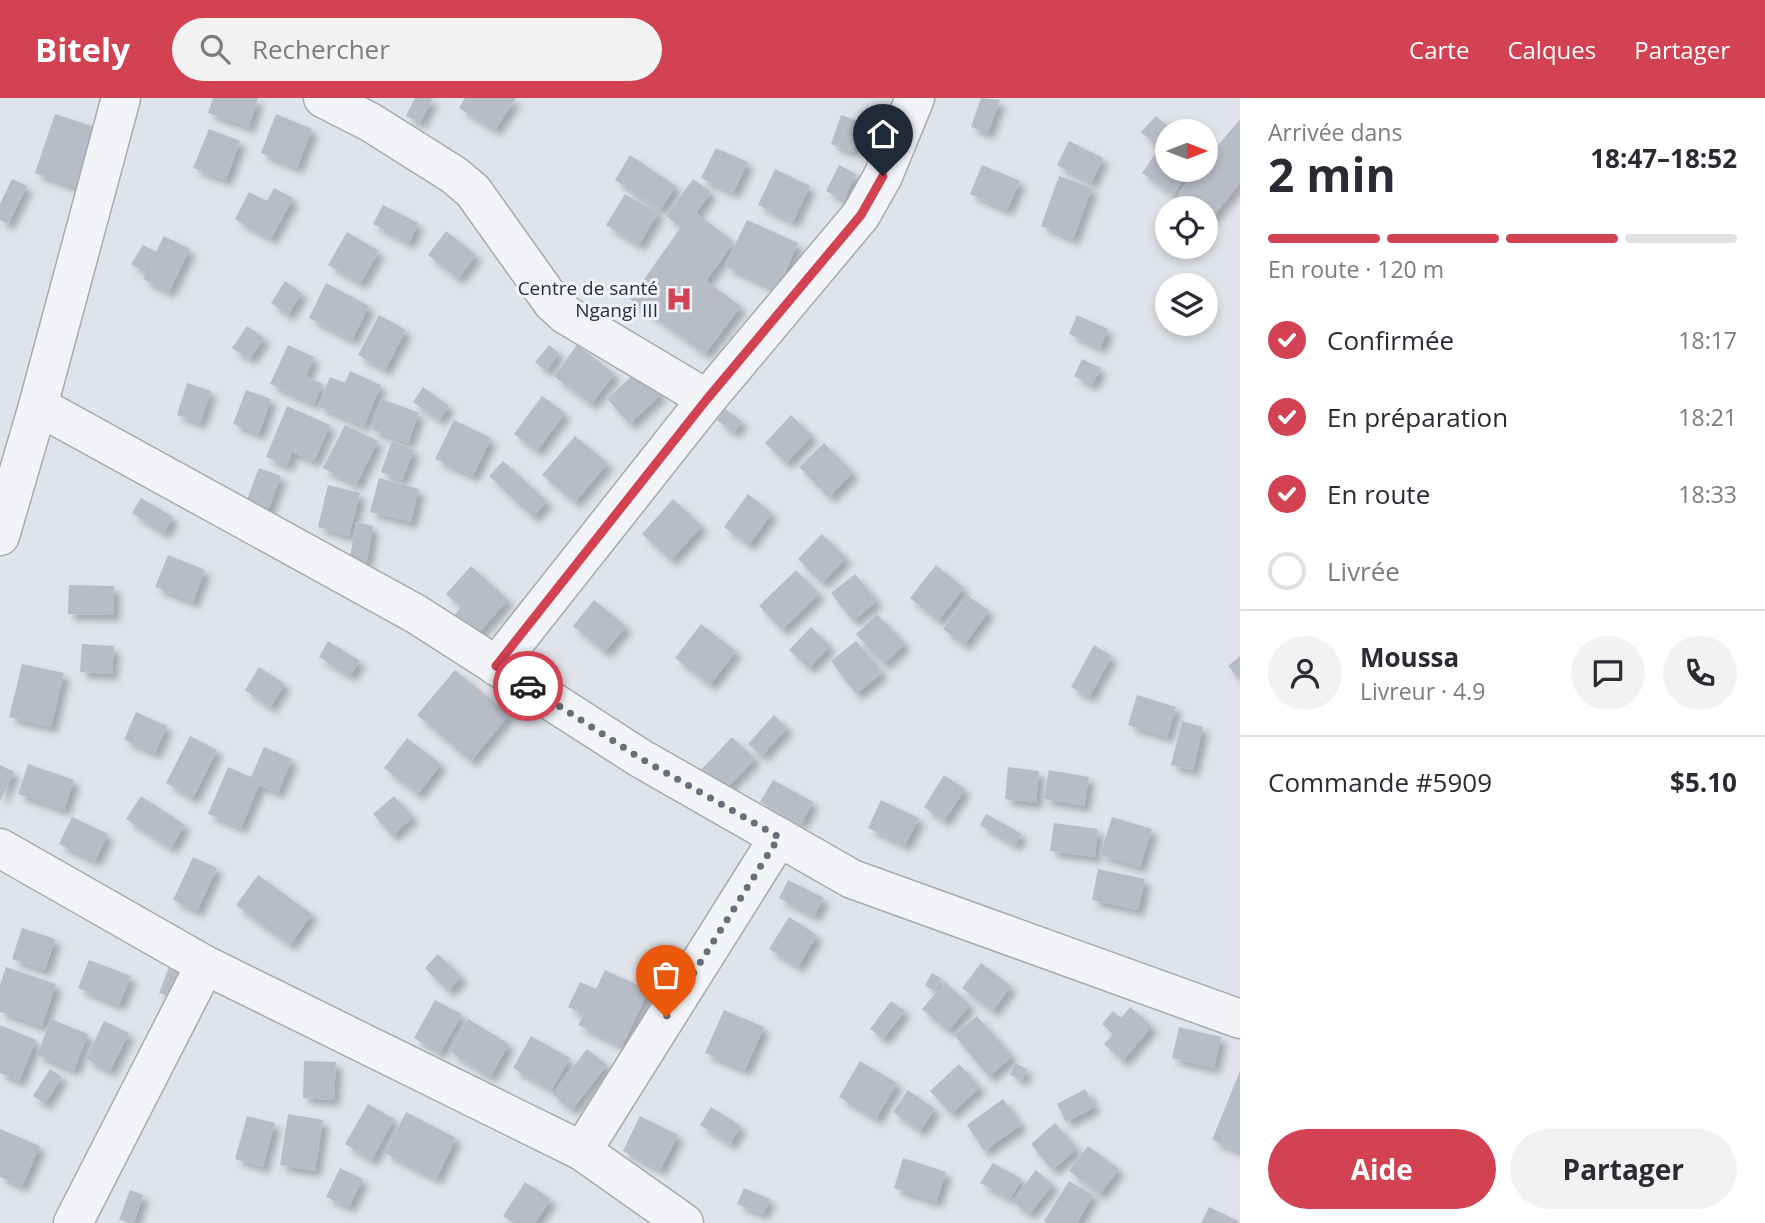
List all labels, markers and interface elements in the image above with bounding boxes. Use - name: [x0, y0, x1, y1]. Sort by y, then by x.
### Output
- search box: [172, 18, 662, 81]
- text: Bitely: [35, 27, 130, 72]
- icon: search: [196, 30, 234, 68]
- text: Rechercher: [252, 31, 390, 67]
- text: Carte: [1409, 33, 1469, 66]
- text: Calques: [1507, 33, 1596, 66]
- text: Partager: [1634, 33, 1730, 66]
- pin: [853, 104, 913, 176]
- icon: home: [864, 115, 902, 153]
- text: Arrivée dans: [1268, 116, 1402, 148]
- north arrow: [1155, 119, 1218, 182]
- map controls: [1155, 119, 1218, 336]
- text: 18:47–18:52: [1590, 140, 1737, 176]
- text: 2 min: [1268, 143, 1396, 205]
- button: locate: [1155, 196, 1218, 259]
- text: En route · 120 m: [1268, 253, 1444, 285]
- button: layers: [1155, 273, 1218, 336]
- place label: Centre de santé Ngangi III: [518, 275, 658, 323]
- hospital icon: Centre de santé Ngangi III: [664, 284, 694, 314]
- icon: check: [1268, 321, 1306, 359]
- text: Confirmée: [1327, 322, 1454, 358]
- text: 18:17: [1678, 324, 1737, 356]
- icon: check: [1268, 398, 1306, 436]
- text: En préparation: [1327, 399, 1508, 435]
- text: 18:21: [1678, 401, 1737, 433]
- icon: check: [1268, 475, 1306, 513]
- text: En route: [1327, 476, 1430, 512]
- text: 18:33: [1678, 478, 1737, 510]
- text: Livrée: [1327, 553, 1400, 589]
- button: person: [1268, 636, 1342, 710]
- button: chat: [1571, 636, 1645, 710]
- button: phone: [1663, 636, 1737, 710]
- text: Moussa: [1360, 639, 1459, 675]
- courier: [493, 651, 563, 721]
- icon: car: [509, 667, 547, 705]
- text: Livreur · 4.9: [1360, 675, 1485, 707]
- text: Commande #5909: [1268, 764, 1492, 800]
- text: $5.10: [1670, 764, 1737, 800]
- pin: [636, 945, 696, 1017]
- icon: bag: [647, 956, 685, 994]
- button: Aide: [1268, 1129, 1496, 1209]
- button: Partager: [1510, 1129, 1737, 1209]

